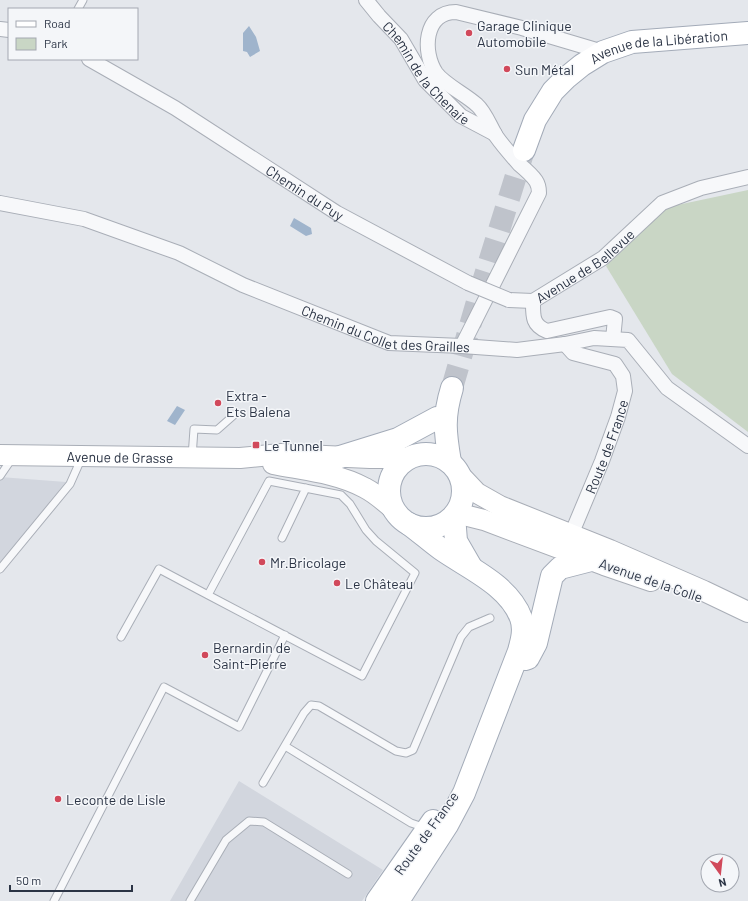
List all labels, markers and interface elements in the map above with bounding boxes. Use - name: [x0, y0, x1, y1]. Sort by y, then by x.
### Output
- legend: [8, 8, 138, 60]
- text: Road: [44, 16, 71, 30]
- street label: Chemin de la Chenaie: [380, 17, 473, 128]
- place label: Garage Clinique Automobile: [477, 17, 572, 50]
- street label: Avenue de la Libération: [586, 26, 728, 67]
- marker: Garage Clinique Automobile: [464, 28, 474, 38]
- text: Park: [44, 36, 68, 50]
- place label: Sun Métal: [515, 61, 574, 78]
- marker: Sun Métal: [502, 64, 512, 74]
- street label: Chemin du Puy: [263, 161, 347, 224]
- street label: Avenue de Bellevue: [532, 225, 638, 306]
- street label: Chemin du Collet des Grailles: [299, 301, 471, 355]
- place label: Extra - Ets Balena: [226, 387, 290, 420]
- marker: Extra - Ets Balena: [213, 398, 223, 408]
- street label: Route de France: [581, 398, 631, 496]
- place label: Le Tunnel: [264, 437, 323, 454]
- marker: Le Tunnel: [251, 440, 261, 450]
- street label: Avenue de Grasse: [66, 447, 174, 466]
- place label: Mr.Bricolage: [270, 554, 346, 571]
- street label: Avenue de la Colle: [597, 554, 705, 606]
- marker: Mr.Bricolage: [257, 557, 267, 567]
- place label: Le Château: [345, 575, 413, 592]
- marker: Le Château: [332, 578, 342, 588]
- place label: Bernardin de Saint-Pierre: [213, 639, 291, 672]
- marker: Bernardin de Saint-Pierre: [200, 650, 210, 660]
- street label: Route de France: [390, 788, 462, 878]
- place label: Leconte de Lisle: [66, 791, 166, 808]
- marker: Leconte de Lisle: [53, 794, 63, 804]
- north arrow: [700, 853, 740, 893]
- scale bar: [10, 867, 132, 893]
- text: 50 m: [16, 873, 41, 887]
- text: N: [717, 876, 728, 890]

